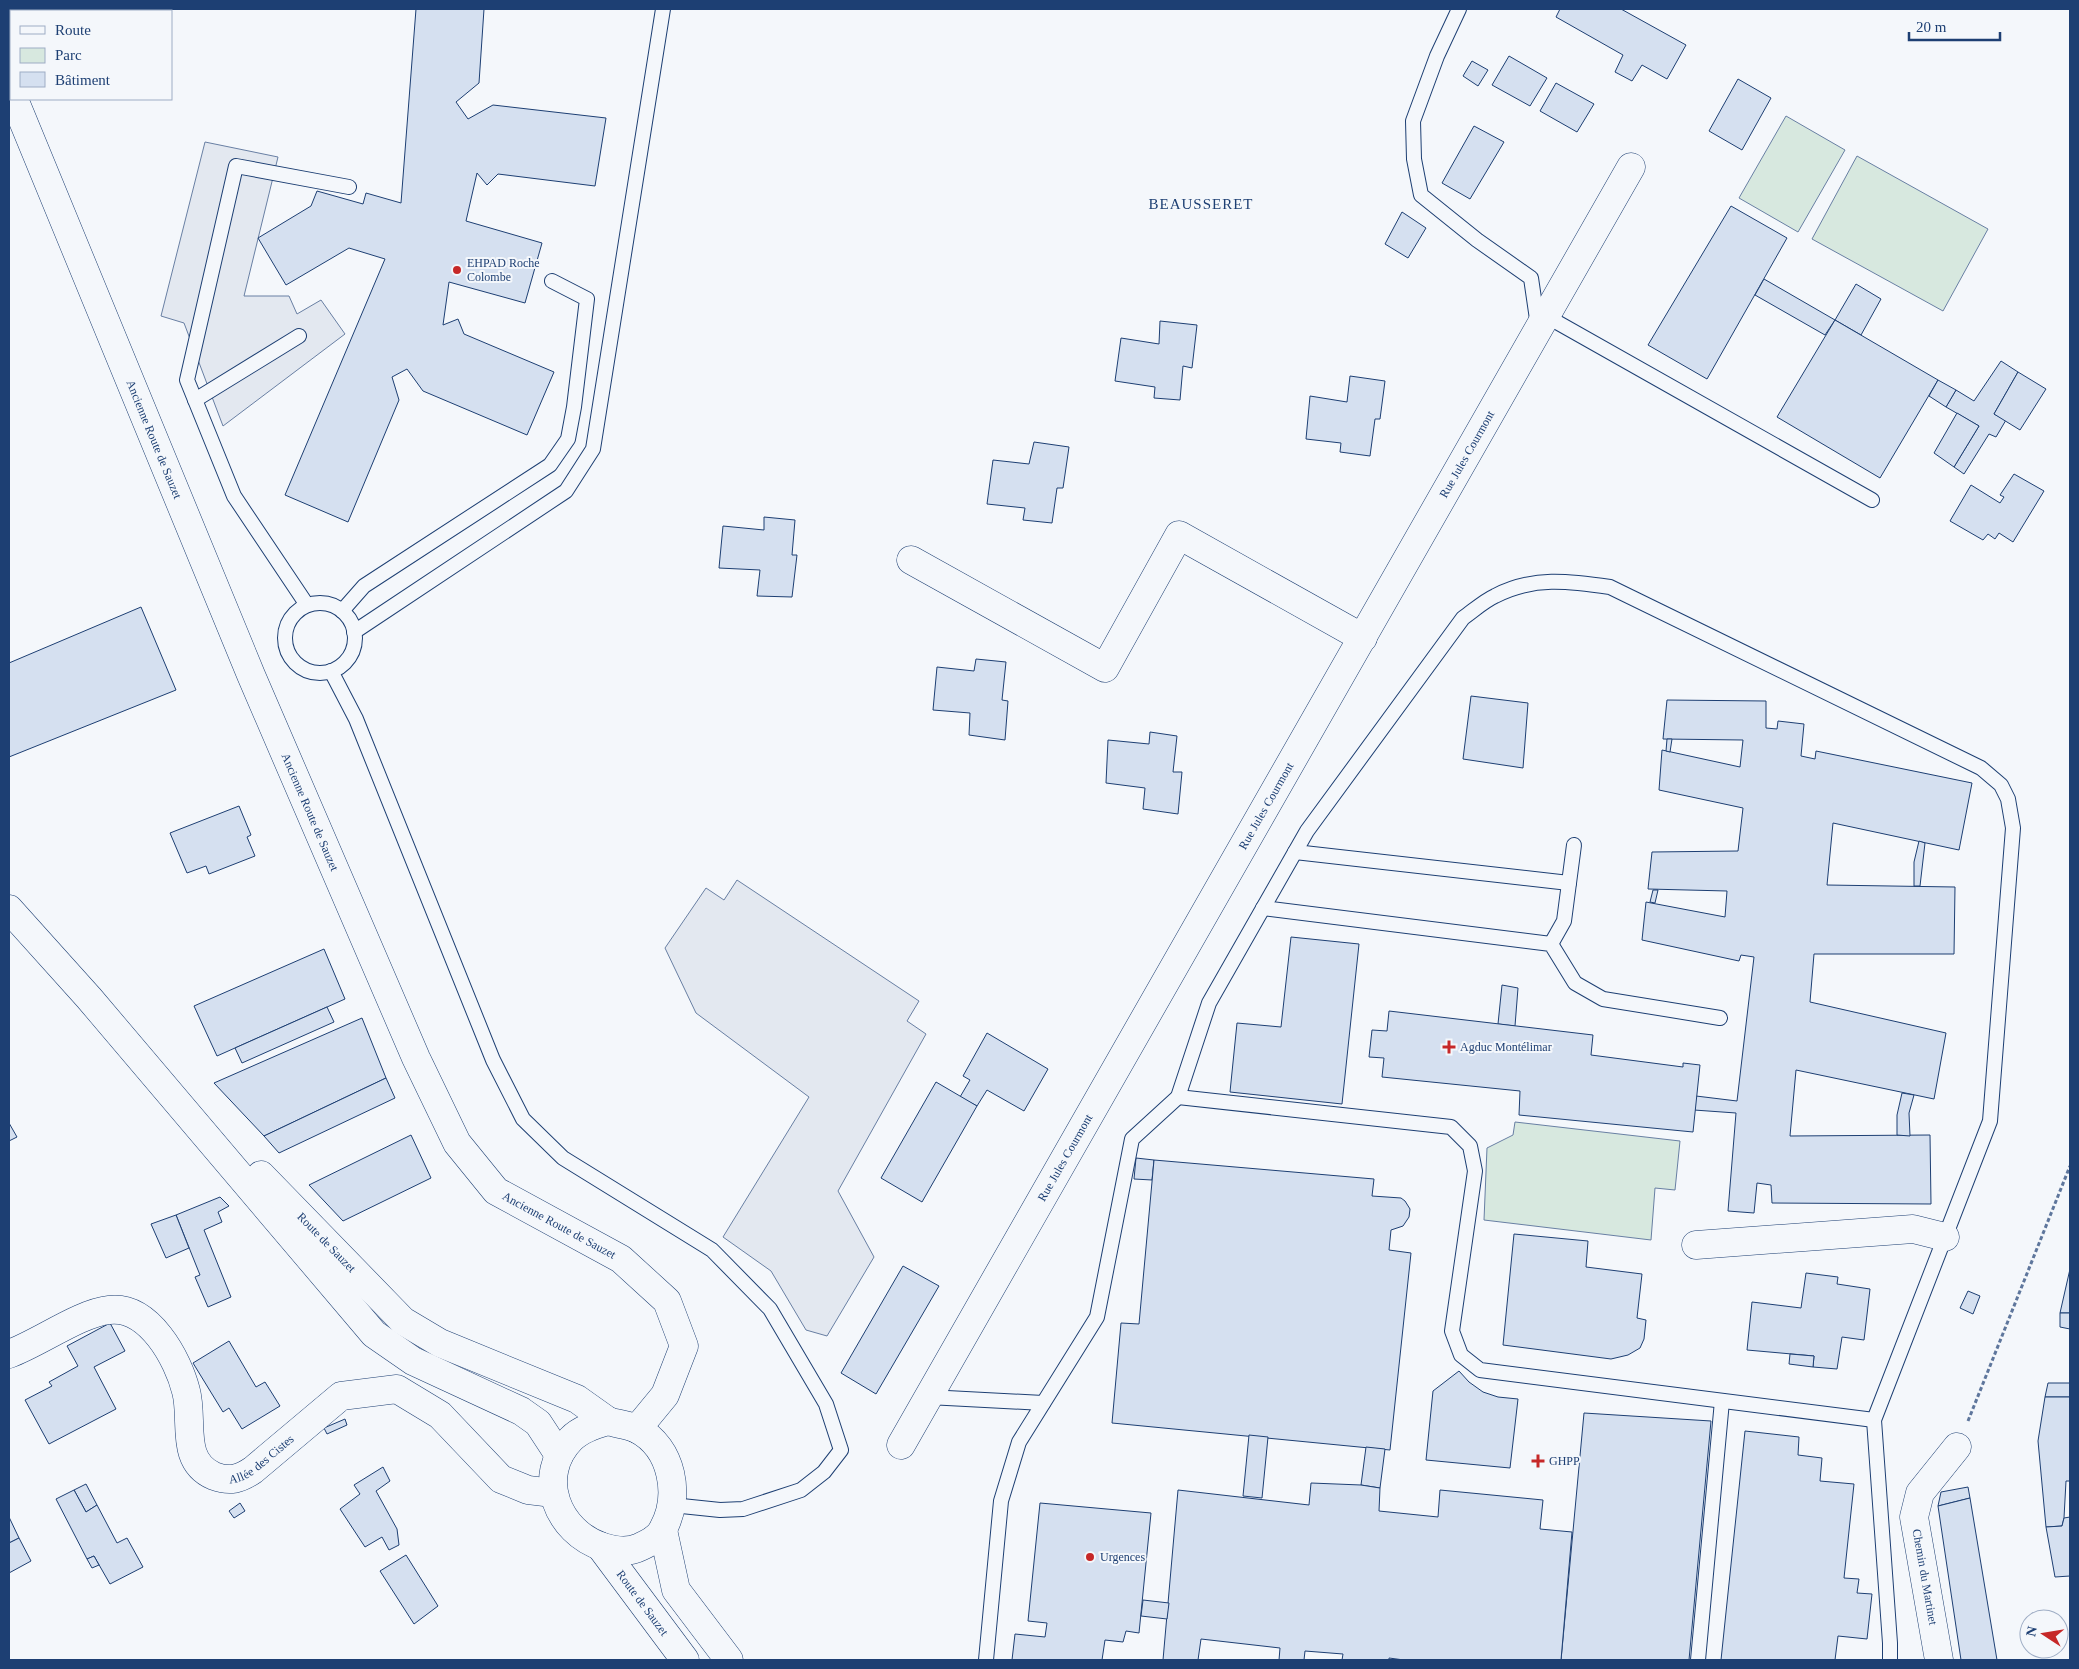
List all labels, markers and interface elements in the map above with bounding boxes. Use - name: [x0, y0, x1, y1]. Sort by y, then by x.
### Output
- legend: [10, 10, 172, 100]
- scale bar: [1909, 10, 2000, 42]
- text: 20 m: [1916, 19, 1947, 35]
- text: Route: [55, 22, 91, 38]
- text: Parc: [55, 47, 82, 63]
- text: Bâtiment: [55, 72, 111, 88]
- district label: BEAUSSERET: [1148, 196, 1254, 212]
- place label: EHPAD Roche Colombe: [467, 256, 540, 284]
- marker: EHPAD Roche Colombe: [451, 264, 463, 276]
- street label: Ancienne Route de Sauzet: [123, 378, 185, 501]
- street label: Rue Jules Courmont: [1437, 408, 1498, 500]
- street label: Ancienne Route de Sauzet: [278, 751, 342, 874]
- street label: Rue Jules Courmont: [1236, 759, 1297, 852]
- marker: Agduc Montélimar: [1442, 1040, 1456, 1054]
- place label: Agduc Montélimar: [1460, 1040, 1552, 1054]
- street label: Rue Jules Courmont: [1035, 1111, 1096, 1204]
- street label: Ancienne Route de Sauzet: [500, 1189, 619, 1262]
- street label: Route de Sauzet: [294, 1210, 359, 1276]
- street label: Allée des Cistes: [228, 1432, 297, 1486]
- marker: GHPP: [1531, 1454, 1545, 1468]
- place label: GHPP: [1549, 1454, 1580, 1468]
- street label: Chemin du Martinet: [1910, 1528, 1940, 1627]
- place label: Urgences: [1100, 1550, 1145, 1564]
- marker: Urgences: [1084, 1551, 1096, 1563]
- street label: Route de Sauzet: [614, 1567, 672, 1639]
- north arrow: [2019, 1609, 2069, 1659]
- text: N: [2023, 1625, 2040, 1638]

